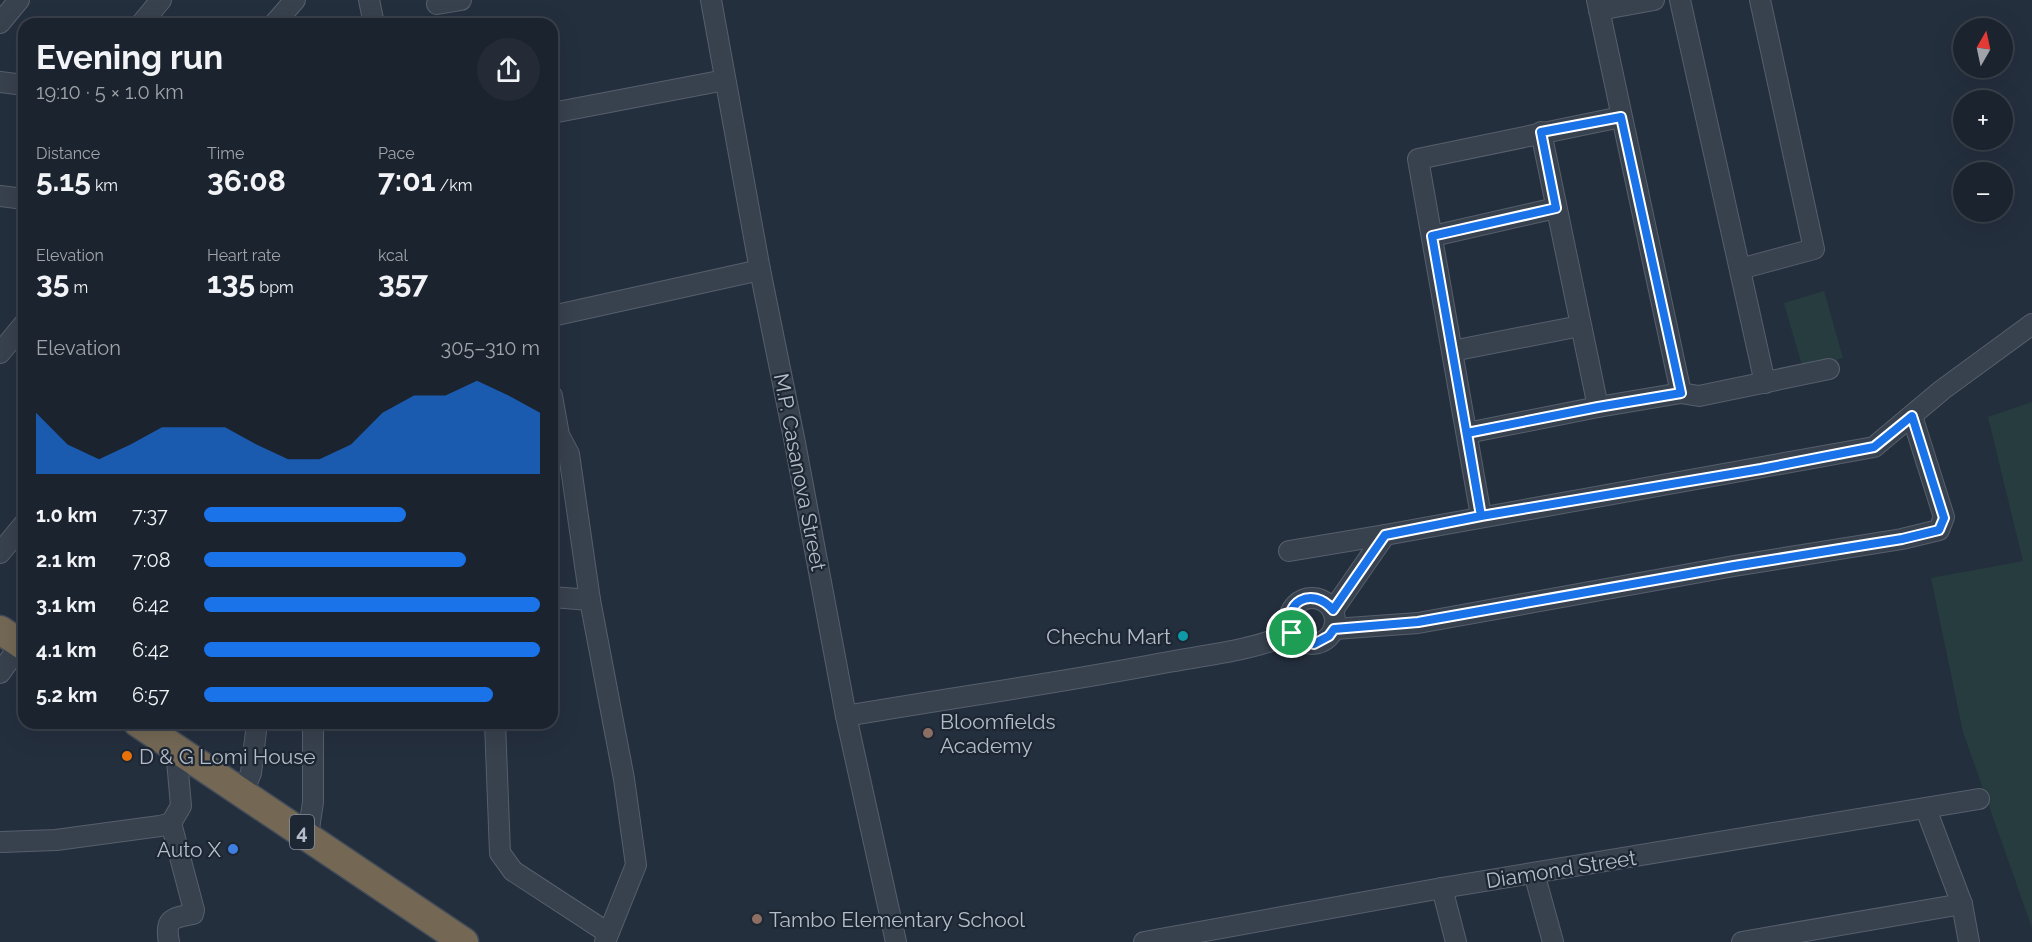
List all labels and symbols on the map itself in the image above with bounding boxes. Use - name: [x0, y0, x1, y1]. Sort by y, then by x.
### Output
- north arrow: [1953, 18, 2013, 78]
- street label: M.P. Casanova Street: [769, 371, 831, 573]
- pin: [1266, 607, 1317, 658]
- place label: Chechu Mart: [1046, 624, 1171, 649]
- marker: Chechu Mart: [1176, 629, 1190, 643]
- place label: Bloomfields Academy: [940, 709, 1056, 758]
- marker: Bloomfields Academy: [921, 726, 935, 740]
- place label: D & G Lomi House: [139, 744, 316, 769]
- marker: D & G Lomi House: [120, 749, 134, 763]
- road number: 4: [290, 815, 314, 849]
- place label: Auto X: [157, 837, 222, 862]
- marker: Auto X: [226, 842, 240, 856]
- street label: Diamond Street: [1484, 845, 1638, 893]
- place label: Tambo Elementary School: [769, 907, 1025, 932]
- marker: Tambo Elementary School: [750, 912, 764, 926]

